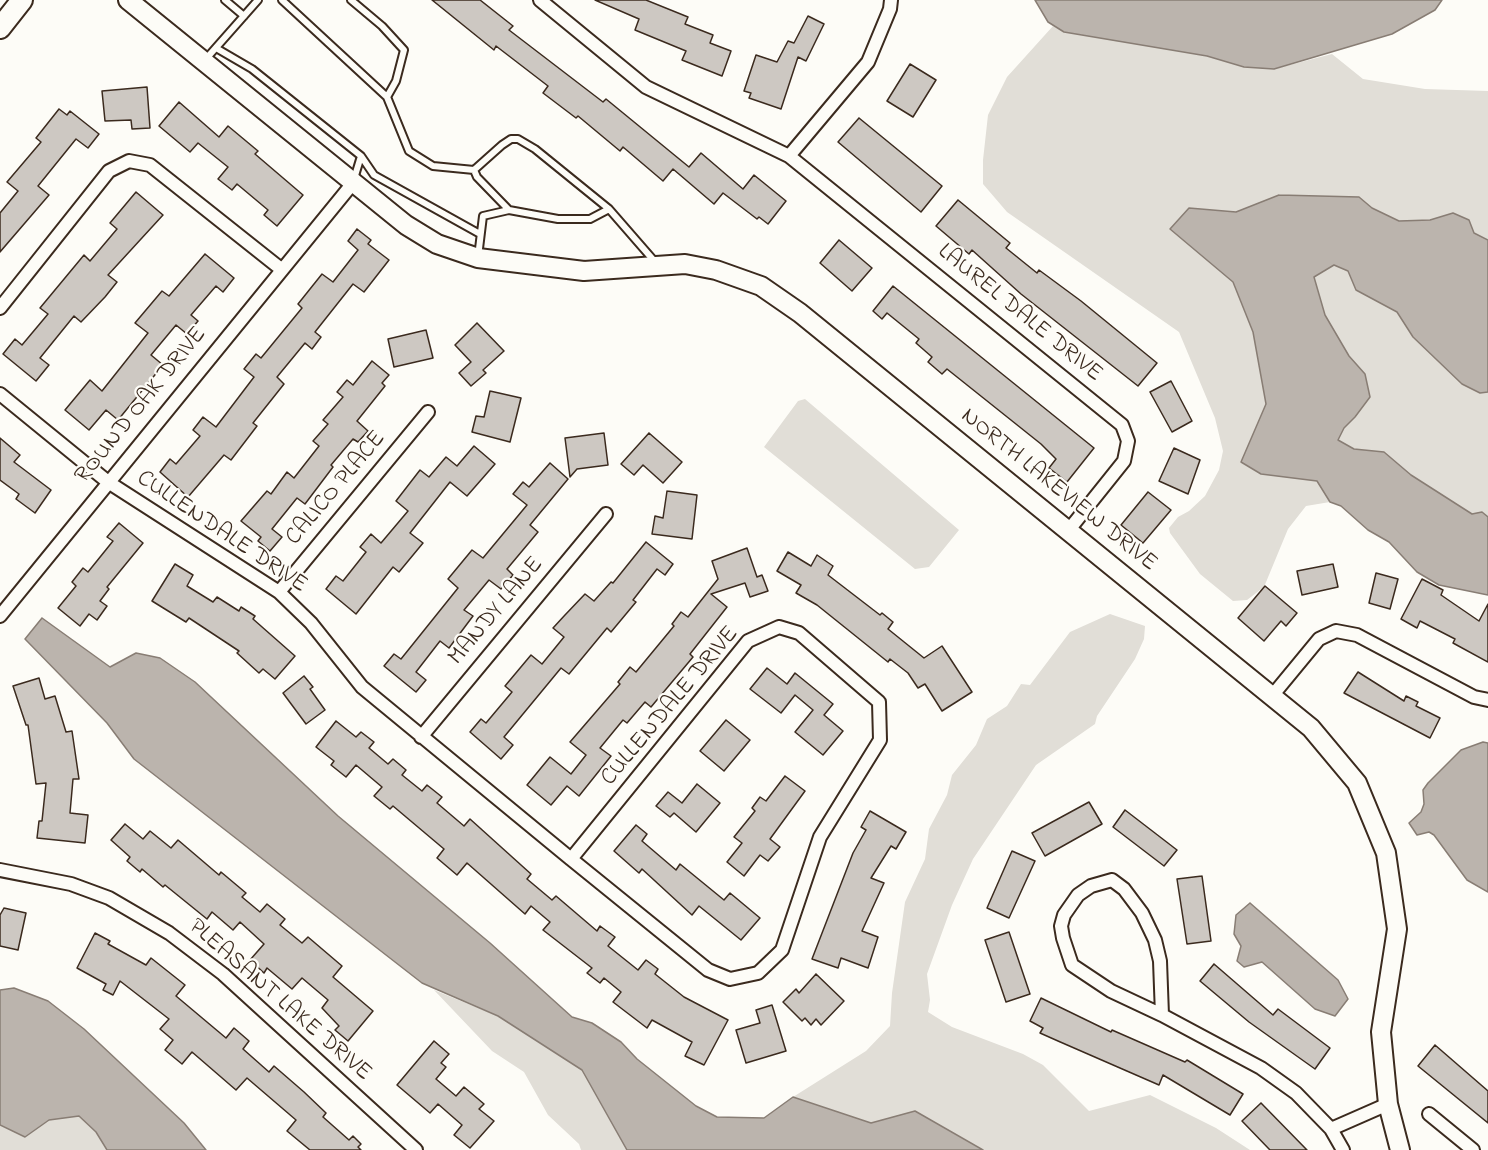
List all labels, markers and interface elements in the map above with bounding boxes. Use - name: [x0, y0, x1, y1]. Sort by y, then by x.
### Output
- street label: LAUREL DALE DRIVE: [931, 239, 1107, 389]
- street label: ROUND OAK DRIVE: [70, 322, 214, 490]
- street label: NORTH LAKEVIEW DRIVE: [954, 403, 1162, 579]
- street label: CALICO PLACE: [281, 426, 393, 552]
- street label: CULLENDALE DRIVE: [130, 465, 312, 601]
- street label: MANDY LANE: [443, 552, 551, 672]
- street label: CULLENDALE DRIVE: [596, 621, 746, 793]
- street label: PLEASANT LAKE DRIVE: [181, 914, 377, 1088]

